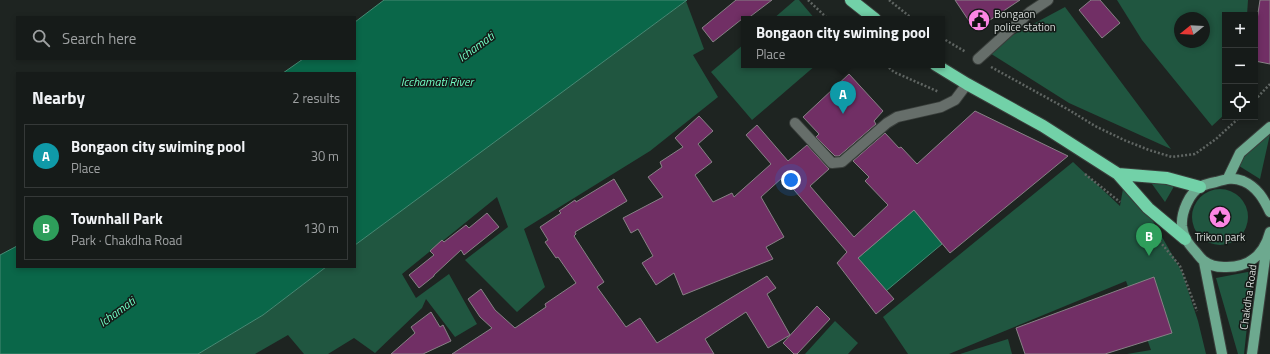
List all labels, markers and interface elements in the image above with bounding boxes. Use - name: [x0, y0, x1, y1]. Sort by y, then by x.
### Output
- place label: Bongaon police station: [994, 6, 1056, 35]
- public building icon: Bongaon police station: [966, 7, 992, 33]
- north arrow: [1174, 12, 1210, 48]
- map controls: [1222, 12, 1258, 120]
- button: +: [1222, 12, 1258, 48]
- search box: [16, 16, 356, 60]
- popup: [741, 16, 945, 68]
- text: Bongaon city swiming pool: [756, 21, 930, 44]
- water label: Ichamati: [453, 26, 499, 66]
- icon: search: [30, 27, 52, 49]
- text: Search here: [62, 27, 136, 50]
- text: Place: [756, 44, 785, 64]
- button: −: [1222, 48, 1258, 84]
- water label: Icchamati River: [401, 72, 475, 91]
- pin: A: [830, 81, 856, 114]
- button: locate: [1222, 84, 1258, 120]
- text: Nearby: [32, 85, 85, 111]
- text: 2 results: [292, 88, 340, 108]
- text: Bongaon city swiming pool: [71, 135, 245, 158]
- text: A: [42, 146, 50, 166]
- text: 30 m: [311, 146, 339, 166]
- text: Place: [71, 158, 100, 178]
- your location: [781, 170, 801, 190]
- place icon: Trikon park: [1207, 204, 1233, 230]
- text: Townhall Park: [71, 207, 163, 230]
- text: B: [42, 218, 50, 238]
- text: 130 m: [303, 218, 339, 238]
- pin: B: [1136, 223, 1162, 256]
- place label: Trikon park: [1195, 229, 1246, 245]
- text: Park · Chakdha Road: [71, 230, 182, 250]
- street label: Chakdha Road: [1235, 263, 1261, 331]
- water label: Ichamati: [94, 291, 140, 331]

